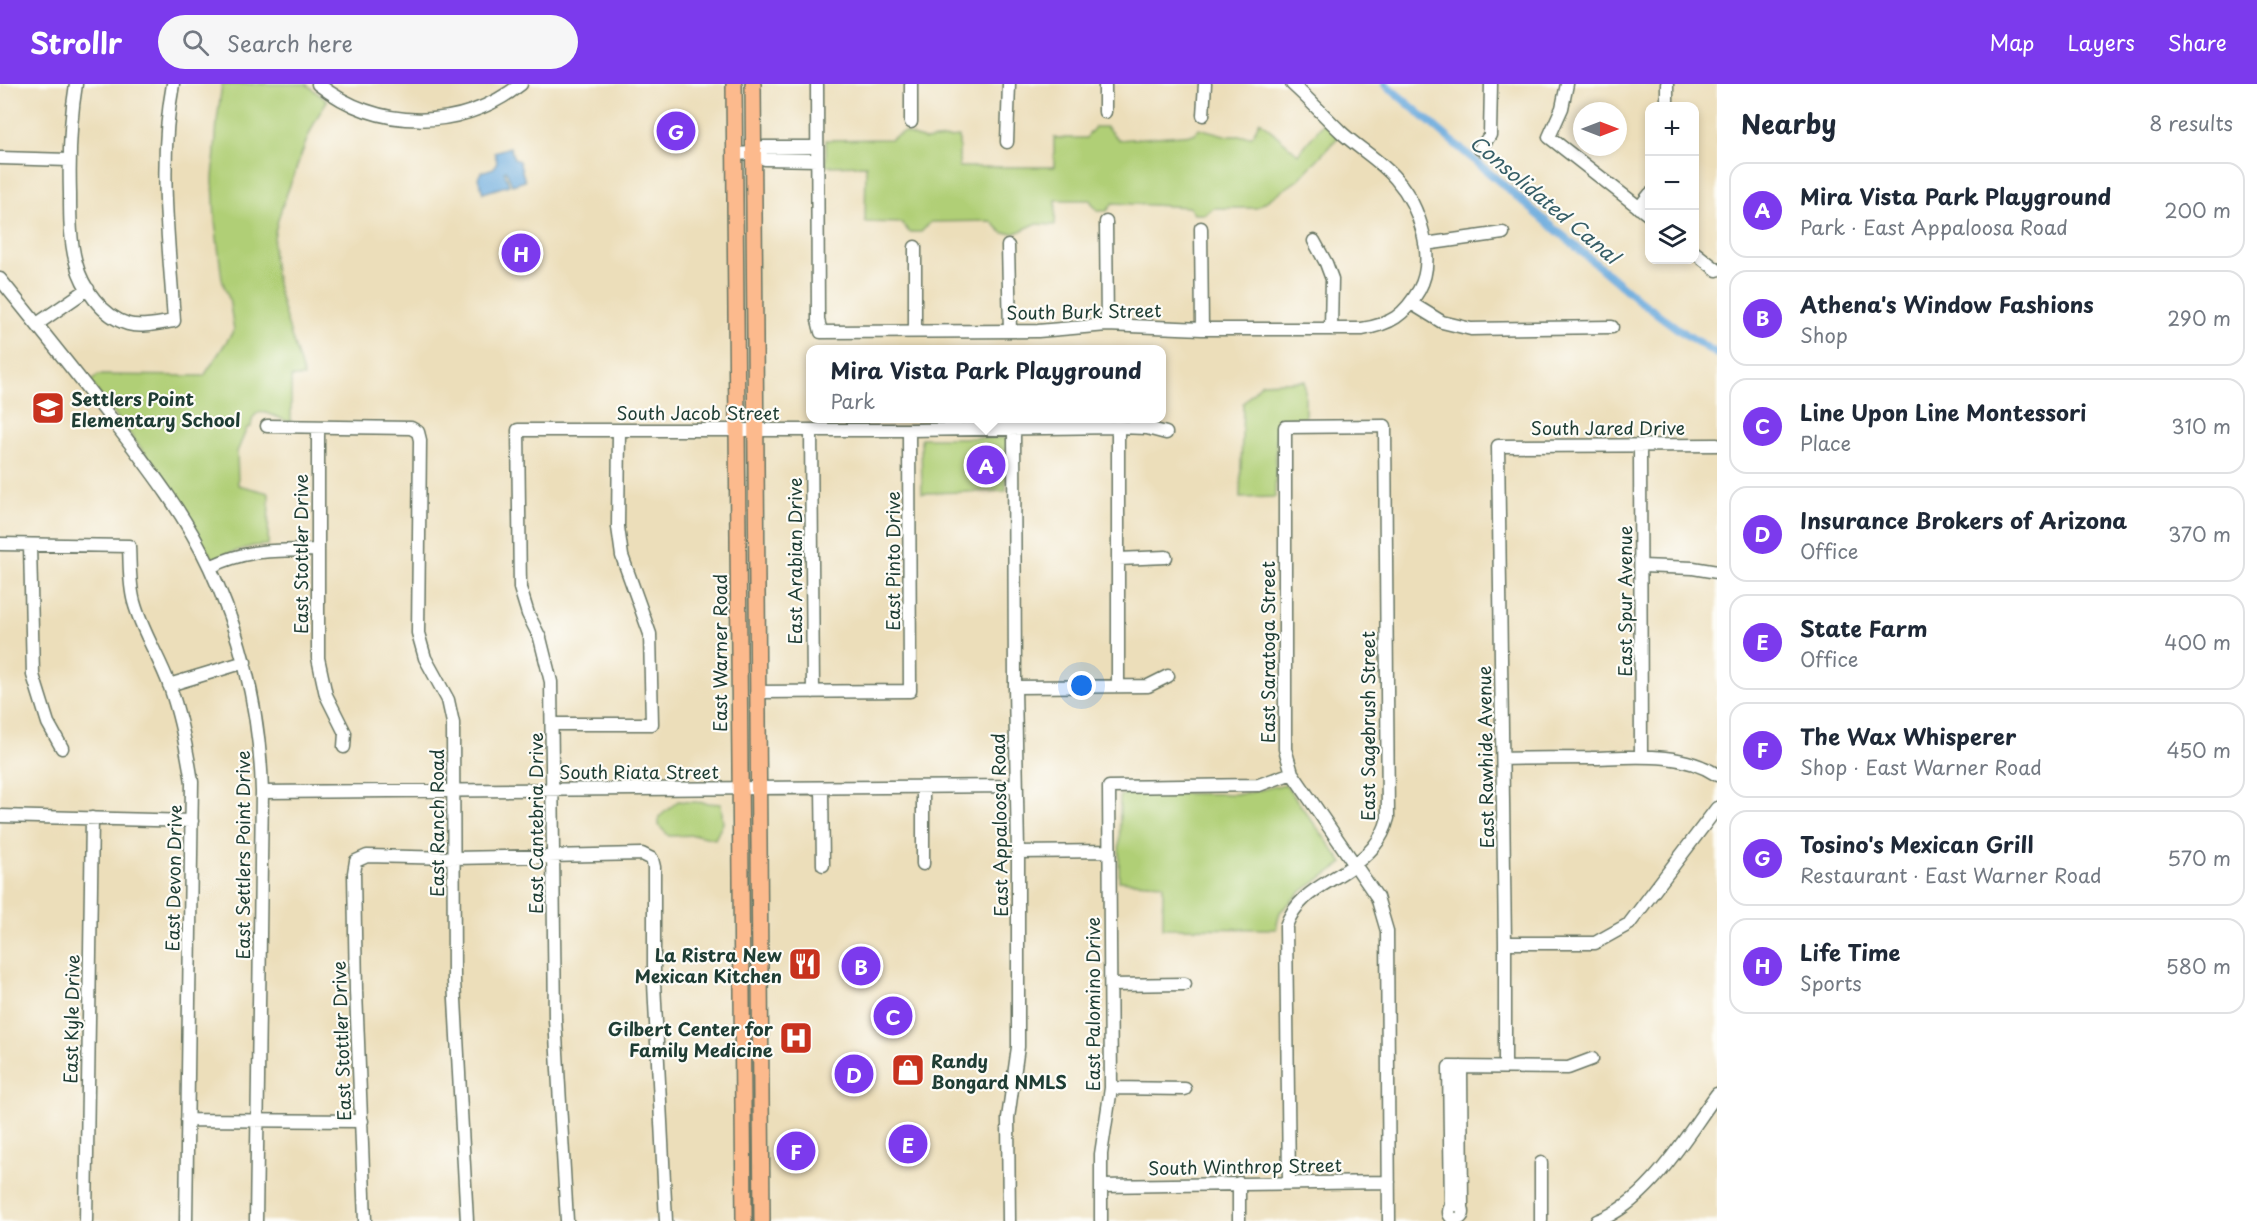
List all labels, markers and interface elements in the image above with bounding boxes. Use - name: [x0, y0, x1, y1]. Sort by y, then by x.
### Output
- search box: [158, 15, 578, 69]
- text: Strollr: [30, 21, 122, 64]
- icon: search: [179, 26, 212, 59]
- text: Search here: [227, 26, 353, 59]
- text: Map: [1990, 26, 2034, 58]
- text: Layers: [2067, 26, 2135, 58]
- text: Share: [2168, 26, 2227, 58]
- north arrow: [1573, 102, 1627, 156]
- map controls: [1645, 102, 1699, 264]
- button: +: [1645, 102, 1699, 156]
- text: Nearby: [1741, 104, 1836, 143]
- pin: G: [656, 108, 696, 154]
- text: 8 results: [2149, 108, 2233, 138]
- water label: Consolidated Canal: [1464, 127, 1629, 273]
- button: −: [1645, 156, 1699, 210]
- text: Mira Vista Park Playground: [1800, 179, 2111, 212]
- text: A: [1755, 195, 1770, 225]
- text: 200 m: [2164, 195, 2231, 225]
- button: layers: [1645, 210, 1699, 264]
- text: Park · East Appaloosa Road: [1800, 212, 2068, 242]
- pin: H: [502, 230, 540, 276]
- text: Athena's Window Fashions: [1800, 287, 2094, 320]
- street label: South Burk Street: [1006, 296, 1162, 326]
- text: B: [1756, 303, 1769, 333]
- text: 290 m: [2167, 303, 2231, 333]
- text: Shop: [1800, 320, 1848, 350]
- popup: [806, 345, 1166, 423]
- text: Mira Vista Park Playground: [830, 353, 1142, 386]
- place label: Settlers Point Elementary School: [71, 385, 241, 433]
- text: Park: [830, 386, 875, 416]
- school or university icon: Settlers Point Elementary School: [30, 390, 66, 426]
- text: Line Upon Line Montessori: [1800, 395, 2087, 428]
- street label: South Jacob Street: [616, 399, 780, 426]
- text: C: [1755, 411, 1770, 441]
- text: 310 m: [2171, 411, 2231, 441]
- street label: South Jared Drive: [1531, 414, 1685, 441]
- text: Place: [1800, 428, 1851, 458]
- pin: A: [966, 442, 1006, 488]
- street label: East Stottler Drive: [287, 474, 314, 634]
- street label: East Arabian Drive: [781, 477, 808, 645]
- street label: East Pinto Drive: [879, 491, 906, 631]
- text: Insurance Brokers of Arizona: [1800, 503, 2127, 536]
- text: D: [1755, 519, 1770, 549]
- text: 370 m: [2168, 519, 2231, 549]
- street label: East Spur Avenue: [1611, 525, 1638, 677]
- text: Office: [1800, 536, 1858, 566]
- street label: East Saratoga Street: [1254, 561, 1281, 743]
- street label: East Warner Road: [706, 574, 733, 732]
- text: State Farm: [1800, 611, 1928, 644]
- text: E: [1756, 627, 1769, 657]
- text: 400 m: [2164, 627, 2231, 657]
- street label: East Sagebrush Street: [1354, 631, 1381, 821]
- text: Office: [1800, 644, 1858, 674]
- street label: East Rawhide Avenue: [1470, 665, 1500, 849]
- your location: [1067, 671, 1096, 700]
- text: The Wax Whisperer: [1800, 719, 2016, 752]
- street label: East Cantebria Drive: [522, 732, 549, 914]
- street label: East Appaloosa Road: [984, 733, 1014, 917]
- text: F: [1757, 735, 1768, 765]
- text: 450 m: [2166, 735, 2231, 765]
- street label: East Ranch Road: [423, 749, 450, 897]
- street label: East Settlers Point Drive: [229, 750, 256, 960]
- text: Shop · East Warner Road: [1800, 752, 2042, 782]
- street label: South Riata Street: [559, 758, 719, 785]
- street label: East Devon Drive: [158, 804, 188, 952]
- text: Tosino's Mexican Grill: [1800, 827, 2033, 860]
- text: G: [1754, 843, 1771, 873]
- text: 570 m: [2167, 843, 2231, 873]
- text: Restaurant · East Warner Road: [1800, 860, 2101, 890]
- street label: East Palomino Drive: [1079, 917, 1106, 1091]
- text: Life Time: [1800, 935, 1901, 968]
- place label: La Ristra New Mexican Kitchen: [635, 941, 782, 989]
- pin: B: [842, 944, 880, 988]
- restaurant icon: La Ristra New Mexican Kitchen: [787, 946, 823, 982]
- text: H: [1755, 951, 1770, 981]
- text: 580 m: [2166, 951, 2231, 981]
- street label: East Kyle Drive: [56, 954, 86, 1084]
- street label: East Stottler Drive: [325, 961, 357, 1121]
- text: Sports: [1800, 968, 1862, 998]
- pin: C: [874, 994, 912, 1038]
- place label: Gilbert Center for Family Medicine: [608, 1015, 774, 1063]
- hospital icon: Gilbert Center for Family Medicine: [778, 1020, 814, 1056]
- place label: Randy Bongard NMLS: [931, 1047, 1067, 1095]
- pin: D: [834, 1052, 874, 1096]
- shop icon: Randy Bongard NMLS: [890, 1052, 926, 1088]
- pin: E: [888, 1122, 928, 1166]
- pin: F: [776, 1128, 816, 1174]
- street label: South Winthrop Street: [1148, 1151, 1342, 1181]

